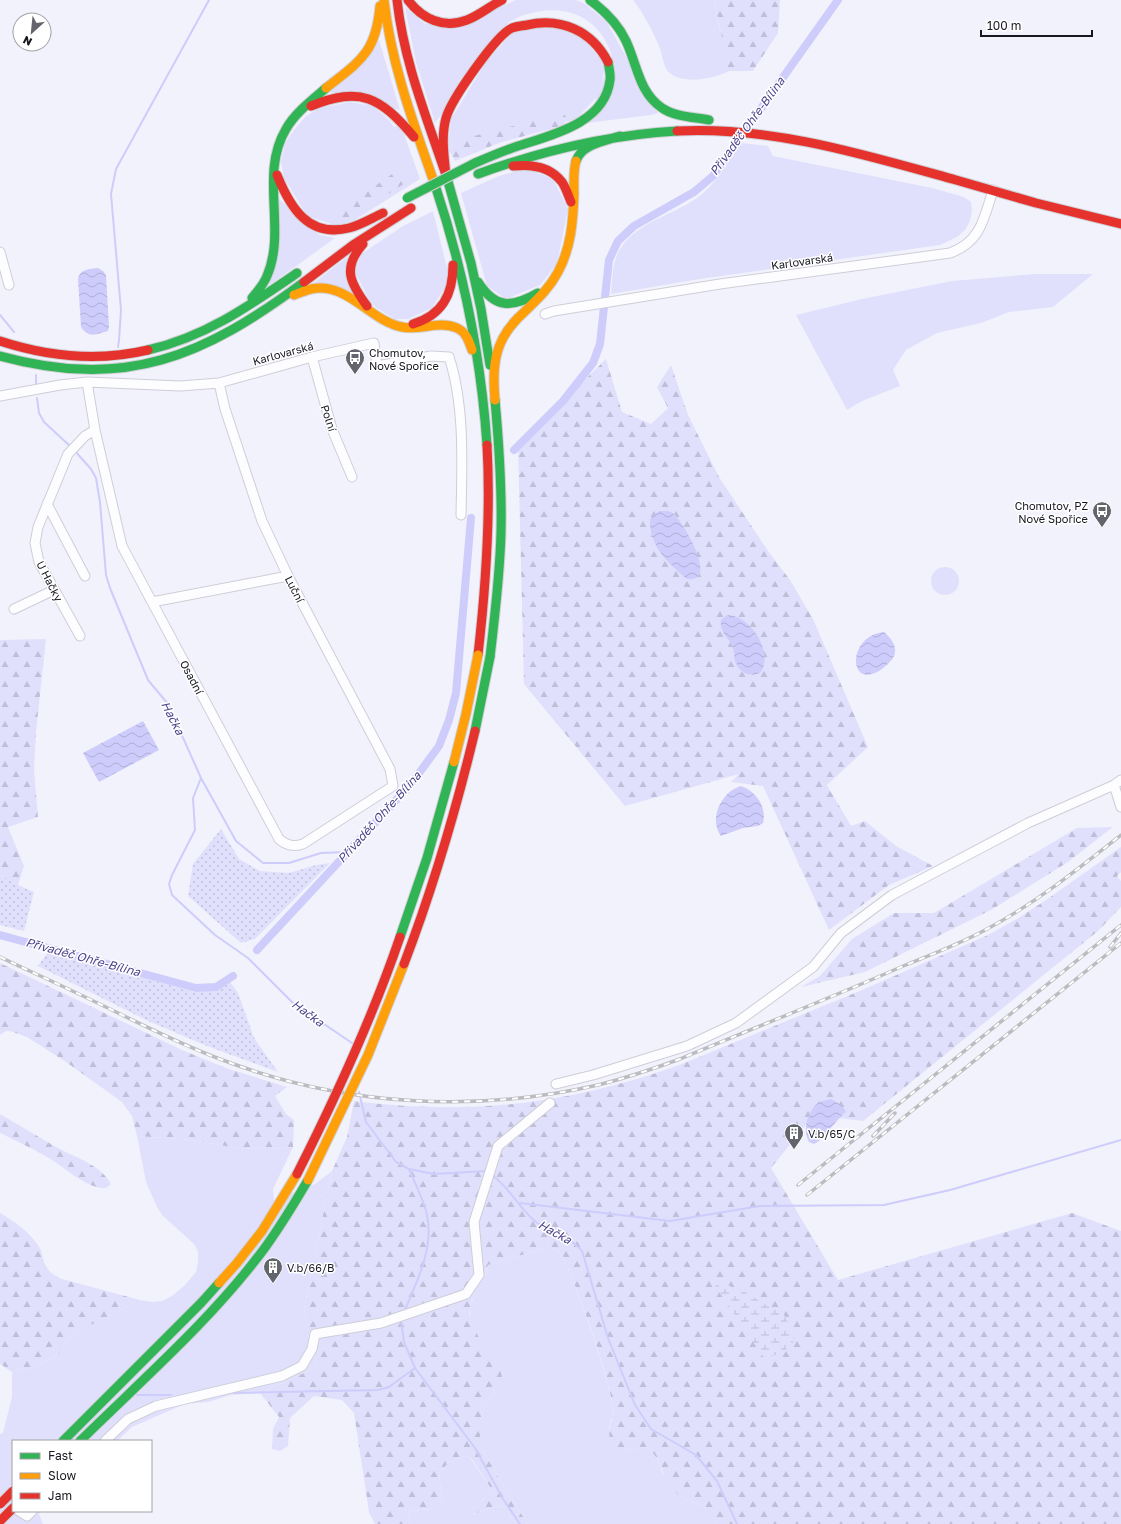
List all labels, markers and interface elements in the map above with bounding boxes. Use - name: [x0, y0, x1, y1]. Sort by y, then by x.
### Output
- north arrow: [12, 12, 52, 52]
- scale bar: [981, 12, 1092, 38]
- text: 100 m: [987, 18, 1021, 33]
- text: N: [21, 34, 34, 49]
- water label: Přivaděč Ohře-Bílina: [706, 73, 788, 178]
- street label: Karlovarská: [770, 250, 834, 272]
- street label: Karlovarská: [251, 339, 315, 367]
- place label: Chomutov, Nové Spořice: [369, 346, 439, 372]
- bus stop icon: Chomutov, Nové Spořice: [344, 347, 366, 375]
- street label: Polní: [319, 403, 340, 434]
- place label: Chomutov, PZ Nové Spořice: [1015, 499, 1088, 525]
- bus stop icon: Chomutov, PZ Nové Spořice: [1091, 500, 1113, 528]
- street label: U Hačky: [34, 559, 66, 603]
- street label: Luční: [283, 573, 308, 606]
- street label: Osadní: [178, 658, 207, 697]
- water label: Hačka: [158, 699, 188, 738]
- water label: Přivaděč Ohře-Bílina: [334, 767, 425, 866]
- water label: Přivaděč Ohře-Bílina: [24, 934, 143, 980]
- water label: Hačka: [289, 996, 328, 1030]
- building icon: V.b/65/C: [783, 1122, 805, 1150]
- place label: V.b/65/C: [808, 1127, 855, 1140]
- water label: Hačka: [536, 1217, 575, 1248]
- building icon: V.b/66/B: [262, 1256, 284, 1284]
- place label: V.b/66/B: [287, 1261, 334, 1274]
- legend: [12, 1440, 152, 1512]
- text: Fast: [48, 1448, 73, 1463]
- text: Slow: [48, 1468, 76, 1483]
- text: Jam: [48, 1488, 72, 1503]

